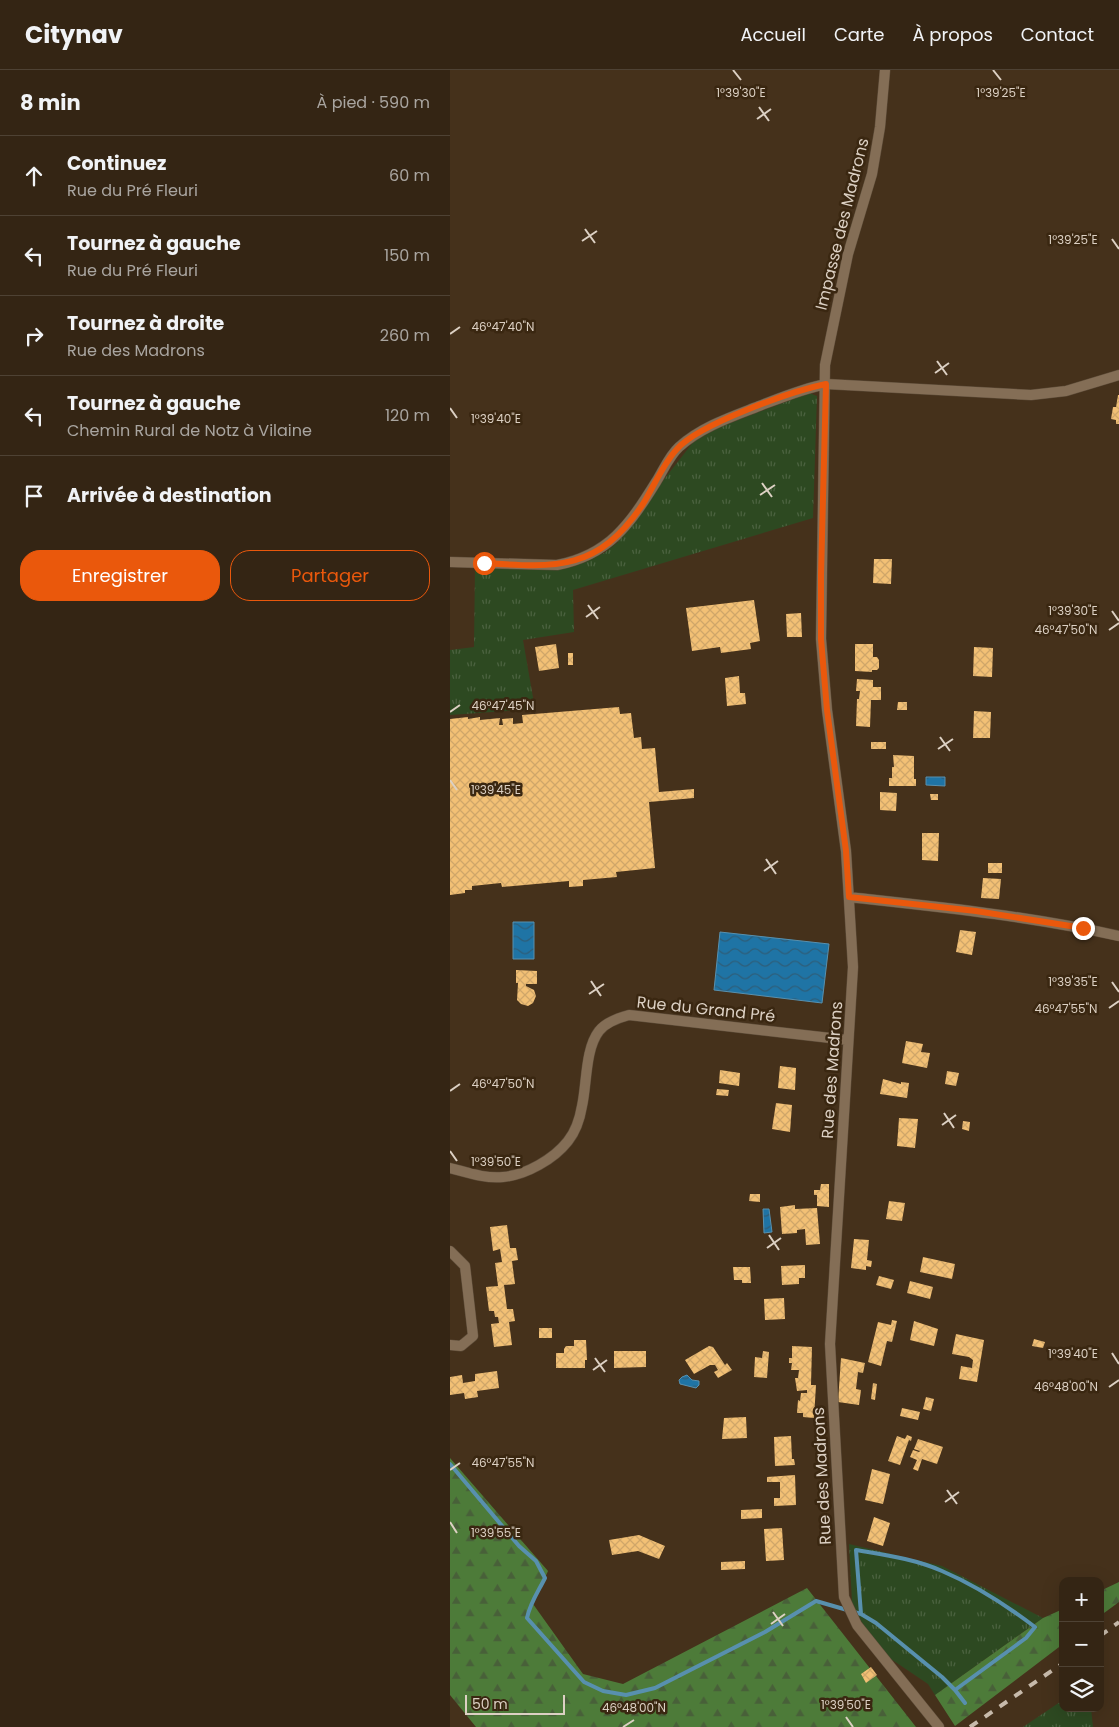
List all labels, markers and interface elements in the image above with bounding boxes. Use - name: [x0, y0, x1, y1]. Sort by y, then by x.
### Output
- text: Citynav: [25, 18, 123, 51]
- text: Accueil: [740, 22, 806, 47]
- text: Carte: [834, 22, 884, 47]
- text: À propos: [912, 22, 993, 47]
- text: Contact: [1021, 22, 1094, 47]
- text: 1°39'30"E: [716, 84, 766, 101]
- text: 1°39'25"E: [976, 84, 1026, 101]
- text: 8 min: [20, 88, 81, 117]
- text: À pied · 590 m: [317, 91, 430, 114]
- street label: Impasse des Madrons: [809, 136, 875, 312]
- text: Continuez: [67, 150, 166, 177]
- icon: ahead: [20, 162, 48, 190]
- text: 60 m: [389, 164, 430, 187]
- text: Rue du Pré Fleuri: [67, 179, 198, 202]
- text: Tournez à gauche: [67, 230, 241, 257]
- text: 1°39'25"E: [1048, 231, 1098, 248]
- icon: left: [20, 242, 48, 270]
- text: 150 m: [384, 244, 430, 267]
- text: Rue du Pré Fleuri: [67, 259, 198, 282]
- text: Tournez à droite: [67, 310, 224, 337]
- text: 46°47'40"N: [471, 318, 535, 335]
- icon: right: [20, 322, 48, 350]
- text: 260 m: [380, 324, 430, 347]
- text: Rue des Madrons: [67, 339, 205, 362]
- text: Tournez à gauche: [67, 390, 241, 417]
- icon: left: [20, 402, 48, 430]
- text: 120 m: [385, 404, 430, 427]
- text: 1°39'40"E: [471, 410, 521, 427]
- text: Chemin Rural de Notz à Vilaine: [67, 419, 312, 442]
- icon: arrive: [20, 482, 48, 510]
- text: Arrivée à destination: [67, 482, 272, 509]
- button: Enregistrer: [20, 550, 220, 601]
- button: Partager: [230, 550, 430, 601]
- route start: [473, 552, 496, 575]
- text: 1°39'30"E: [1048, 602, 1098, 619]
- text: 46°47'50"N: [1034, 621, 1098, 638]
- text: 46°47'45"N: [471, 697, 535, 714]
- text: 1°39'45"E: [471, 781, 521, 798]
- route end: [1072, 917, 1095, 940]
- text: 1°39'35"E: [1048, 973, 1098, 990]
- street label: Rue du Grand Pré: [636, 990, 776, 1028]
- street label: Rue des Madrons: [816, 1000, 848, 1140]
- text: 46°47'55"N: [1034, 1000, 1098, 1017]
- text: 46°47'50"N: [471, 1075, 535, 1092]
- text: 1°39'50"E: [471, 1153, 521, 1170]
- text: 1°39'40"E: [1048, 1345, 1098, 1362]
- text: 46°48'00"N: [1034, 1378, 1098, 1395]
- street label: Rue des Madrons: [807, 1407, 837, 1545]
- text: 46°47'55"N: [471, 1454, 535, 1471]
- text: 1°39'55"E: [471, 1524, 521, 1541]
- map controls: [1059, 1577, 1104, 1712]
- button: +: [1059, 1577, 1104, 1622]
- button: −: [1059, 1622, 1104, 1667]
- button: layers: [1059, 1667, 1104, 1712]
- scale bar: [465, 1692, 565, 1715]
- text: 50 m: [472, 1694, 508, 1714]
- text: 1°39'50"E: [821, 1696, 871, 1713]
- text: 46°48'00"N: [602, 1699, 666, 1716]

